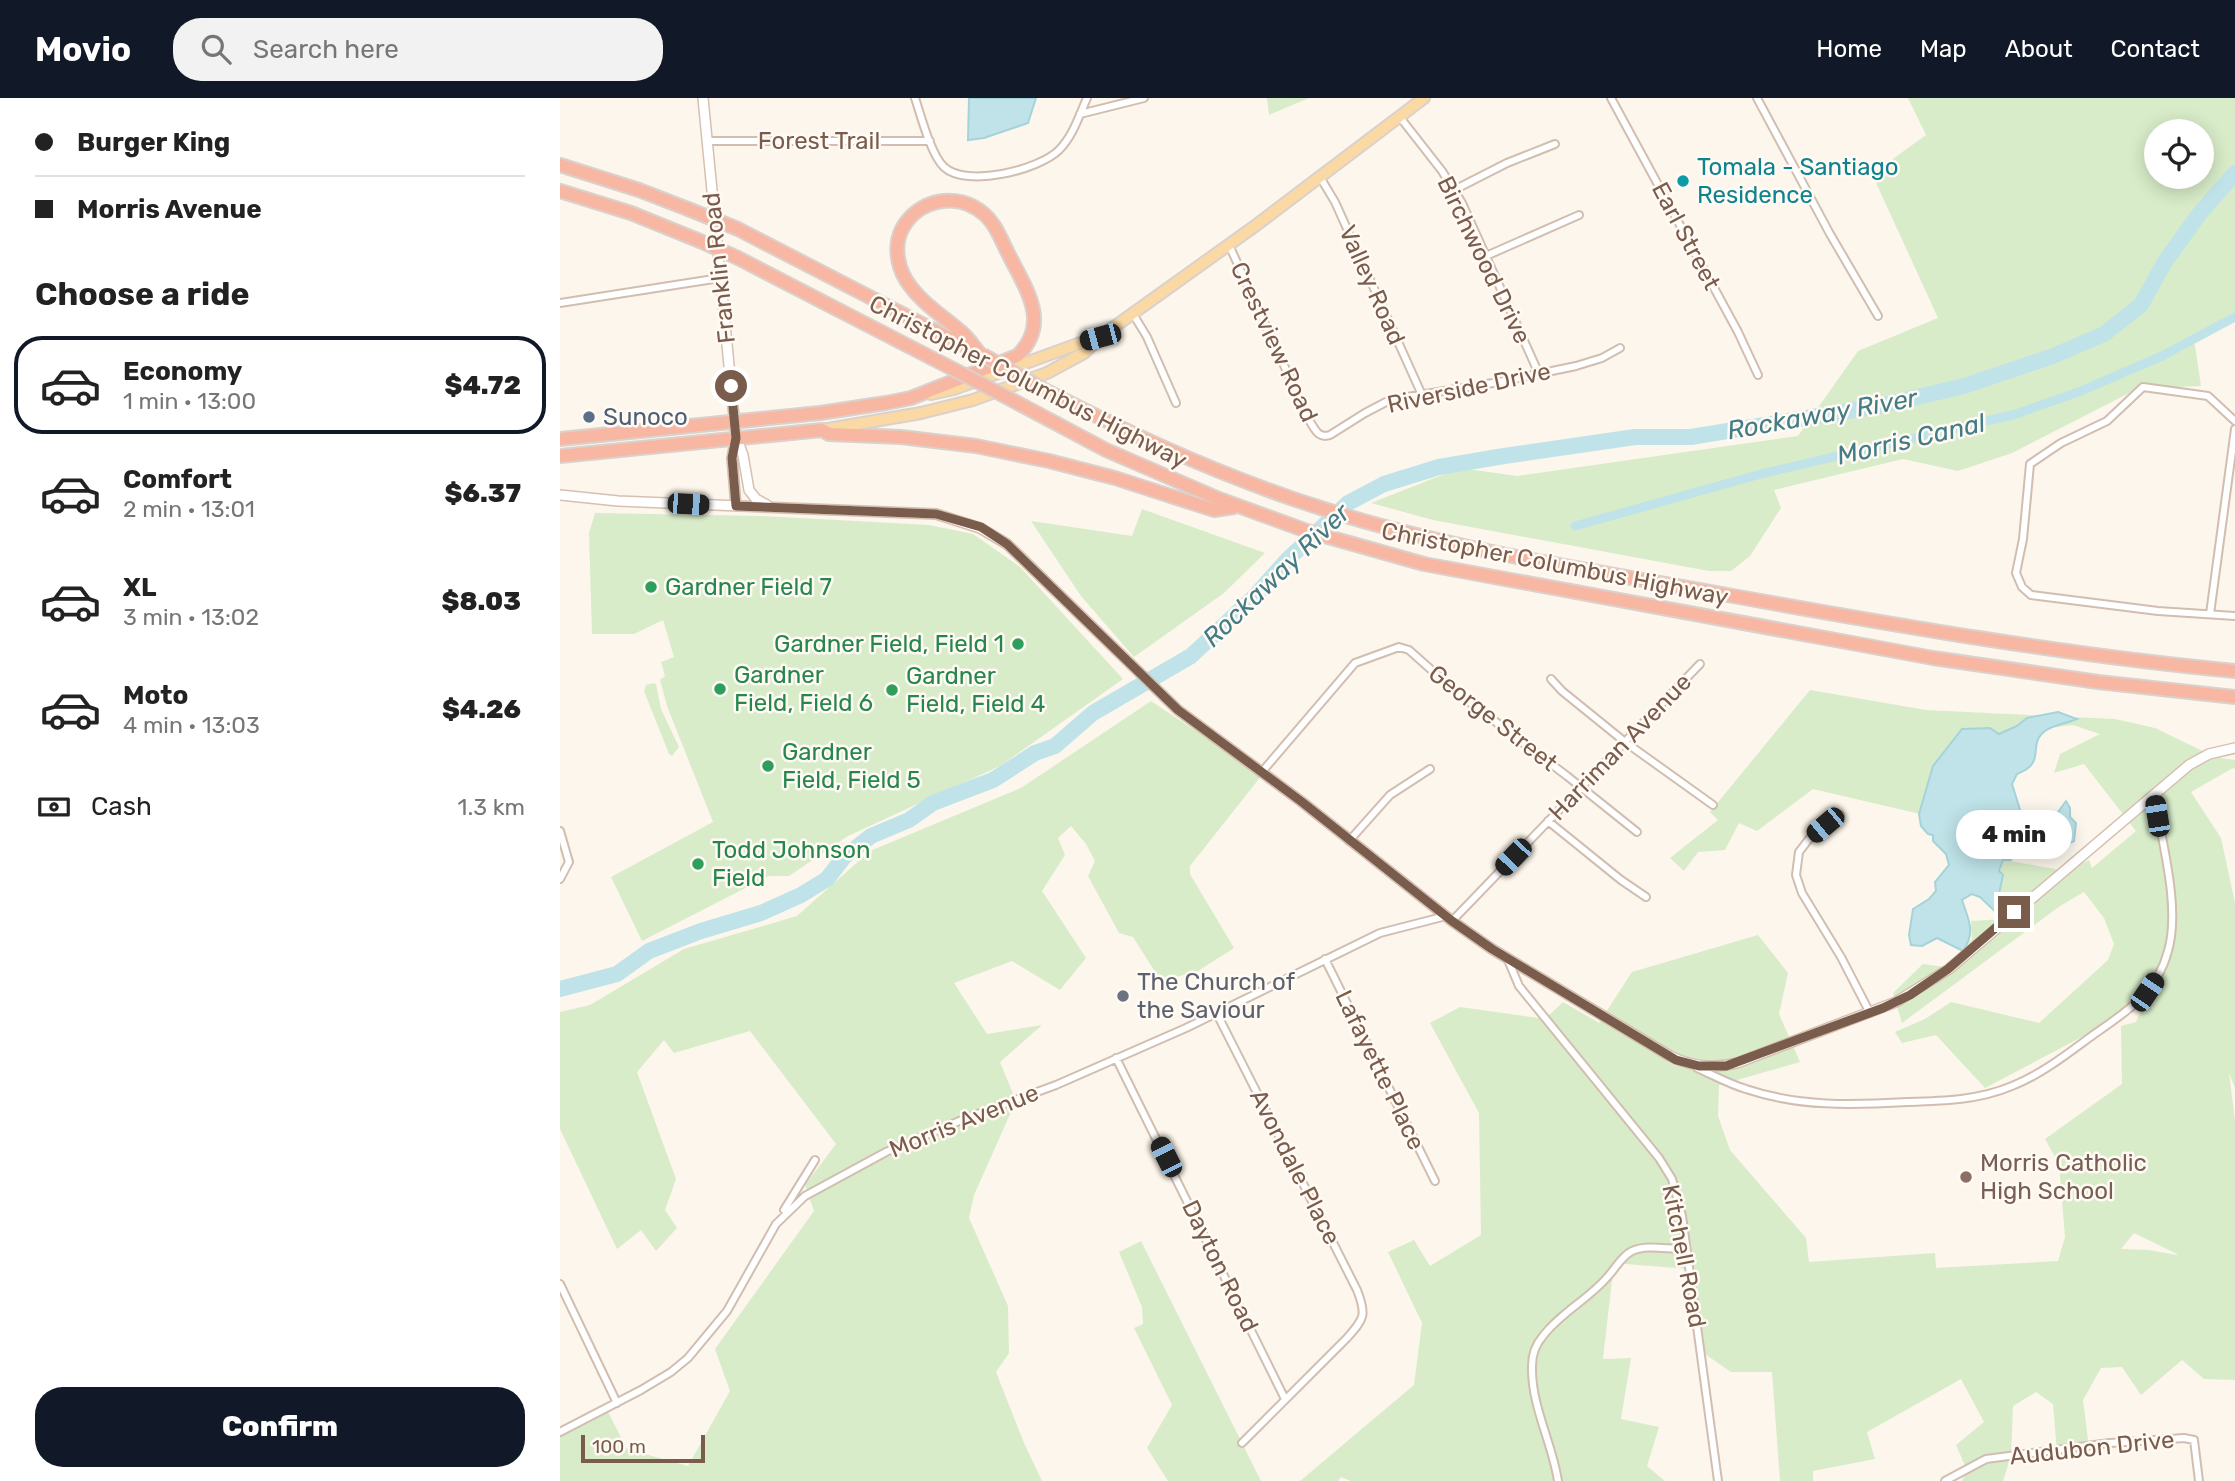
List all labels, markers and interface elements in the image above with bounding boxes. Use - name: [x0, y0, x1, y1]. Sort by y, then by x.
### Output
- search box: [173, 18, 663, 81]
- text: Movio: [35, 30, 131, 69]
- icon: search: [197, 30, 235, 68]
- text: Search here: [253, 34, 399, 65]
- text: Home: [1816, 35, 1882, 63]
- text: Map: [1920, 35, 1967, 63]
- text: About: [2005, 35, 2073, 63]
- text: Contact: [2111, 35, 2200, 63]
- map controls: [2144, 119, 2214, 189]
- button: locate: [2144, 119, 2214, 189]
- text: Burger King: [77, 127, 230, 158]
- street label: Forest Trail: [758, 127, 880, 155]
- place label: Tomala - Santiago Residence: [1697, 153, 1899, 209]
- street label: Birchwood Drive: [1431, 172, 1537, 348]
- marker: Tomala - Santiago Residence: [1675, 173, 1691, 189]
- street label: Earl Street: [1646, 177, 1726, 295]
- street label: Franklin Road: [697, 191, 741, 345]
- text: Morris Avenue: [77, 194, 262, 225]
- street label: Valley Road: [1333, 221, 1411, 349]
- street label: Crestview Road: [1225, 257, 1323, 427]
- text: Choose a ride: [35, 275, 249, 313]
- street label: Christopher Columbus Highway: [864, 289, 1192, 475]
- car: [1077, 321, 1124, 353]
- icon: car: [39, 354, 102, 417]
- text: Economy: [123, 356, 242, 387]
- street label: Riverside Drive: [1385, 357, 1553, 419]
- text: $4.72: [445, 370, 521, 401]
- route start: [715, 370, 747, 402]
- water label: Rockaway River: [1724, 382, 1921, 446]
- text: 1 min · 13:00: [123, 387, 256, 415]
- place label: Sunoco: [603, 403, 688, 431]
- water label: Morris Canal: [1834, 407, 1989, 472]
- marker: Sunoco: [581, 409, 597, 425]
- icon: car: [39, 462, 102, 525]
- text: Comfort: [123, 464, 232, 495]
- text: $6.37: [445, 478, 521, 509]
- car: [667, 492, 710, 516]
- text: 2 min · 13:01: [123, 495, 255, 523]
- water label: Rockaway River: [1196, 497, 1357, 653]
- street label: Christopher Columbus Highway: [1379, 517, 1731, 611]
- icon: car: [39, 570, 102, 633]
- text: XL: [123, 572, 156, 603]
- place label: Gardner Field 7: [665, 573, 832, 601]
- marker: Gardner Field 7: [643, 579, 659, 595]
- text: $8.03: [441, 586, 521, 617]
- text: 3 min · 13:02: [123, 603, 259, 631]
- place label: Gardner Field, Field 1: [774, 630, 1004, 658]
- marker: Gardner Field, Field 1: [1010, 636, 1026, 652]
- street label: George Street: [1423, 659, 1563, 777]
- place label: Gardner Field, Field 6: [734, 661, 873, 717]
- place label: Gardner Field, Field 4: [906, 662, 1045, 718]
- street label: Harriman Avenue: [1543, 668, 1697, 826]
- icon: car: [39, 678, 102, 741]
- text: Moto: [123, 680, 188, 711]
- marker: Gardner Field, Field 6: [712, 681, 728, 697]
- marker: Gardner Field, Field 4: [884, 682, 900, 698]
- text: $4.26: [442, 694, 521, 725]
- text: 4 min · 13:03: [123, 711, 260, 739]
- place label: Gardner Field, Field 5: [782, 738, 921, 794]
- marker: Gardner Field, Field 5: [760, 758, 776, 774]
- icon: cash: [35, 788, 73, 826]
- text: Cash: [91, 791, 152, 822]
- text: 1.3 km: [458, 793, 525, 821]
- car: [2144, 794, 2171, 838]
- car: [1803, 803, 1848, 847]
- callout: 4 min: [1956, 810, 2072, 860]
- text: 4 min: [1982, 820, 2046, 848]
- car: [1491, 835, 1536, 879]
- place label: Todd Johnson Field: [712, 836, 871, 892]
- marker: Todd Johnson Field: [690, 856, 706, 872]
- route end: [1998, 896, 2030, 928]
- place label: The Church of the Saviour: [1137, 968, 1296, 1024]
- car: [2127, 969, 2168, 1015]
- street label: Lafayette Place: [1329, 986, 1431, 1154]
- marker: The Church of the Saviour: [1115, 988, 1131, 1004]
- street label: Morris Avenue: [885, 1078, 1043, 1164]
- street label: Avondale Place: [1244, 1085, 1346, 1249]
- car: [1148, 1134, 1185, 1180]
- place label: Morris Catholic High School: [1980, 1149, 2147, 1205]
- marker: Morris Catholic High School: [1958, 1169, 1974, 1185]
- street label: Kitchell Road: [1656, 1182, 1712, 1330]
- street label: Dayton Road: [1176, 1196, 1264, 1336]
- button: Confirm: [35, 1387, 525, 1467]
- street label: Audubon Drive: [2008, 1425, 2176, 1471]
- scale bar: [581, 1432, 705, 1464]
- text: 100 m: [592, 1435, 646, 1458]

